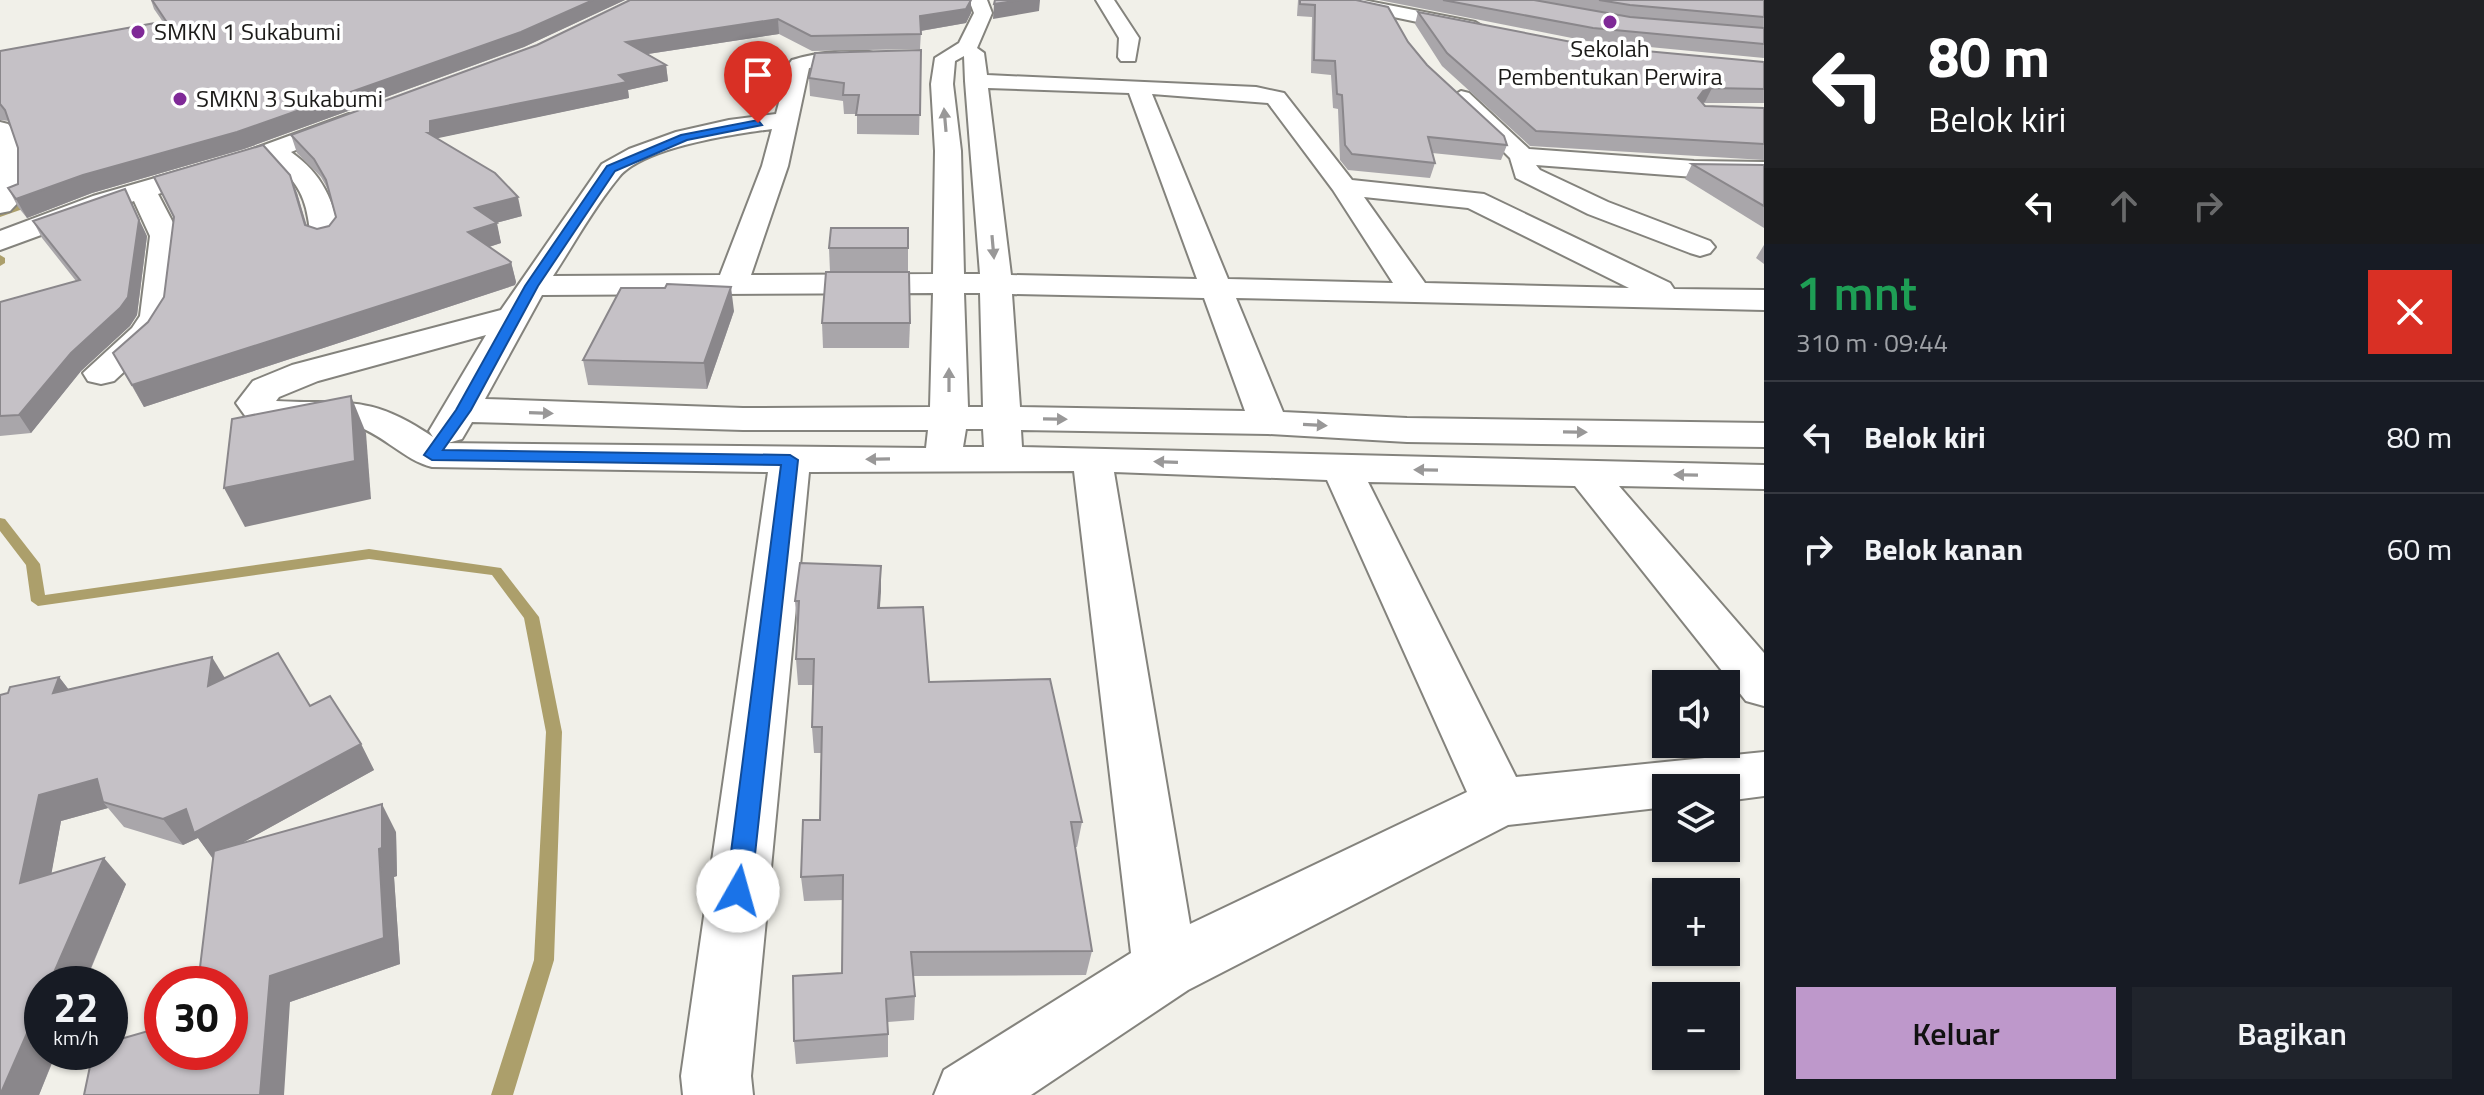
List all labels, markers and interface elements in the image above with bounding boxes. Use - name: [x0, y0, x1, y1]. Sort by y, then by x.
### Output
- place label: SMKN 1 Sukabumi: [154, 13, 341, 49]
- marker: Sekolah Pembentukan Perwira: [1601, 13, 1619, 31]
- text: 80 m: [1928, 14, 2050, 99]
- marker: SMKN 1 Sukabumi: [129, 23, 147, 41]
- place label: Sekolah Pembentukan Perwira: [1497, 30, 1723, 94]
- icon: left: [1796, 32, 1900, 136]
- pin: [724, 41, 792, 123]
- icon: arrive: [736, 53, 780, 97]
- place label: SMKN 3 Sukabumi: [196, 80, 383, 116]
- marker: SMKN 3 Sukabumi: [171, 90, 189, 108]
- text: Belok kiri: [1928, 91, 2066, 146]
- one-way arrow: [938, 107, 951, 132]
- icon: left: [2018, 184, 2062, 228]
- icon: ahead: [2102, 184, 2146, 228]
- icon: right: [2186, 184, 2230, 228]
- one-way arrow: [987, 235, 1000, 260]
- text: 1 mnt: [1796, 256, 1917, 329]
- button: close: [2368, 270, 2452, 354]
- text: 310 m · 09:44: [1796, 323, 1948, 362]
- one-way arrow: [943, 367, 955, 392]
- one-way arrow: [529, 406, 554, 419]
- one-way arrow: [1043, 413, 1068, 426]
- text: Belok kiri: [1864, 414, 1986, 460]
- text: 80 m: [2387, 414, 2452, 460]
- icon: left: [1796, 415, 1840, 459]
- one-way arrow: [1303, 419, 1328, 432]
- one-way arrow: [1563, 426, 1588, 438]
- one-way arrow: [865, 453, 890, 465]
- one-way arrow: [1153, 456, 1178, 469]
- one-way arrow: [1413, 464, 1438, 477]
- one-way arrow: [1673, 469, 1698, 481]
- text: Belok kanan: [1864, 526, 2023, 572]
- text: 60 m: [2387, 526, 2452, 572]
- icon: right: [1796, 527, 1840, 571]
- map controls: [1652, 670, 1740, 1070]
- button: sound: [1652, 670, 1740, 758]
- button: layers: [1652, 774, 1740, 862]
- position arrow: [696, 849, 780, 933]
- button: +: [1652, 878, 1740, 966]
- speed limit sign: 30: [144, 966, 248, 1070]
- text: 22: [54, 977, 98, 1038]
- button: −: [1652, 982, 1740, 1070]
- button: Keluar: [1796, 987, 2116, 1079]
- button: Bagikan: [2132, 987, 2452, 1079]
- text: km/h: [53, 1022, 99, 1053]

